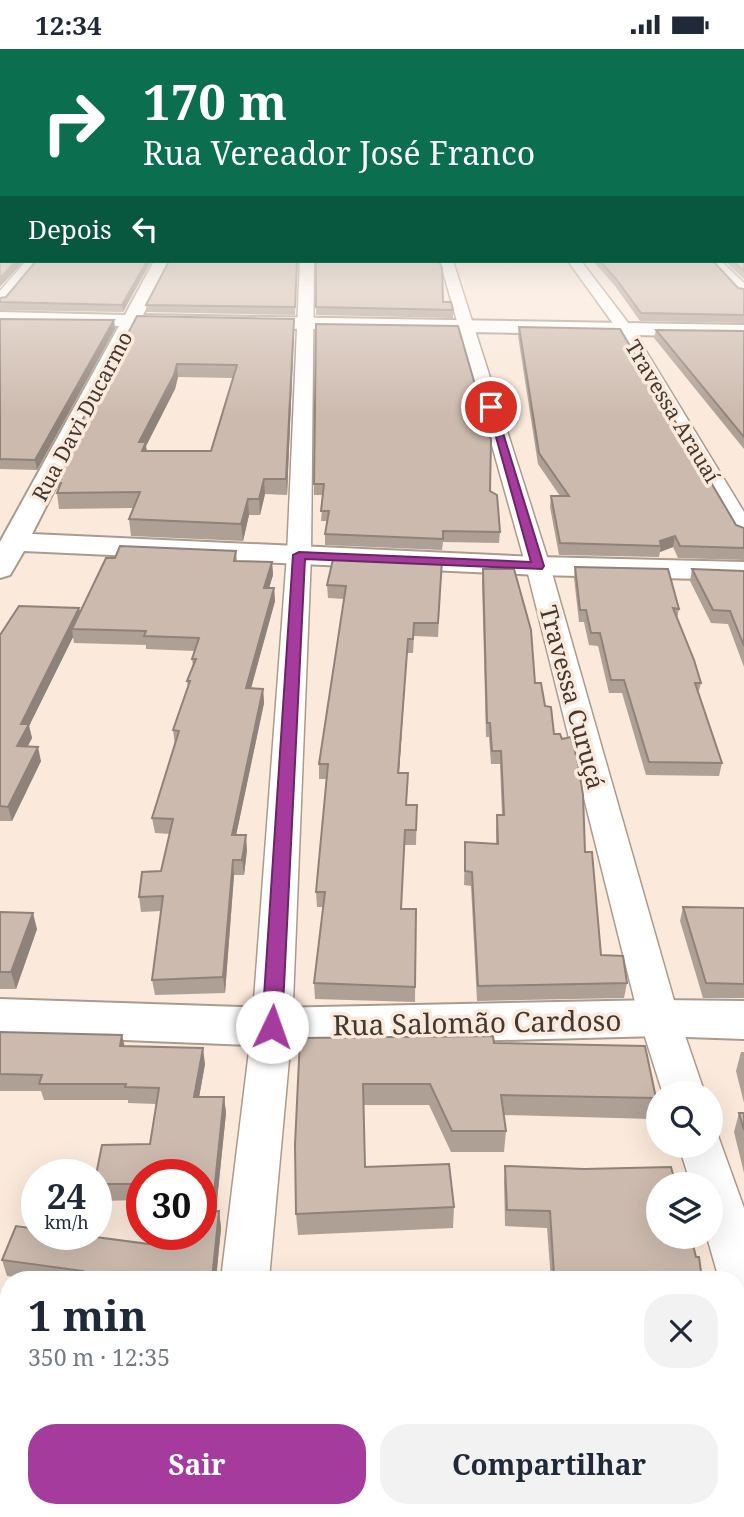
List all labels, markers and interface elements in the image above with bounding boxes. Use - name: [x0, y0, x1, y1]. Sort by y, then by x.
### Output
- text: 12:34: [35, 7, 102, 43]
- text: 170 m: [143, 68, 287, 134]
- icon: right: [28, 77, 119, 168]
- text: Rua Vereador José Franco: [143, 131, 535, 174]
- icon: left: [126, 210, 164, 248]
- text: Depois: [28, 211, 112, 247]
- street label: Rua Davi Ducarmo: [25, 326, 139, 506]
- street label: Travessa Arauaí: [619, 334, 727, 488]
- pin: [461, 377, 521, 437]
- icon: arrive: [472, 388, 510, 426]
- street label: Travessa Curuçá: [533, 601, 613, 793]
- position arrow: [235, 990, 309, 1064]
- street label: Rua Salomão Cardoso: [332, 1000, 622, 1044]
- map controls: [646, 1081, 723, 1249]
- button: search: [646, 1081, 723, 1158]
- speed limit sign: 30: [126, 1159, 217, 1250]
- text: 24: [47, 1172, 86, 1219]
- button: layers: [646, 1172, 723, 1249]
- text: km/h: [44, 1210, 89, 1234]
- text: 1 min: [28, 1286, 147, 1343]
- button: close: [644, 1294, 718, 1368]
- text: 350 m · 12:35: [28, 1341, 170, 1373]
- button: Sair: [28, 1424, 366, 1504]
- button: Compartilhar: [380, 1424, 718, 1504]

